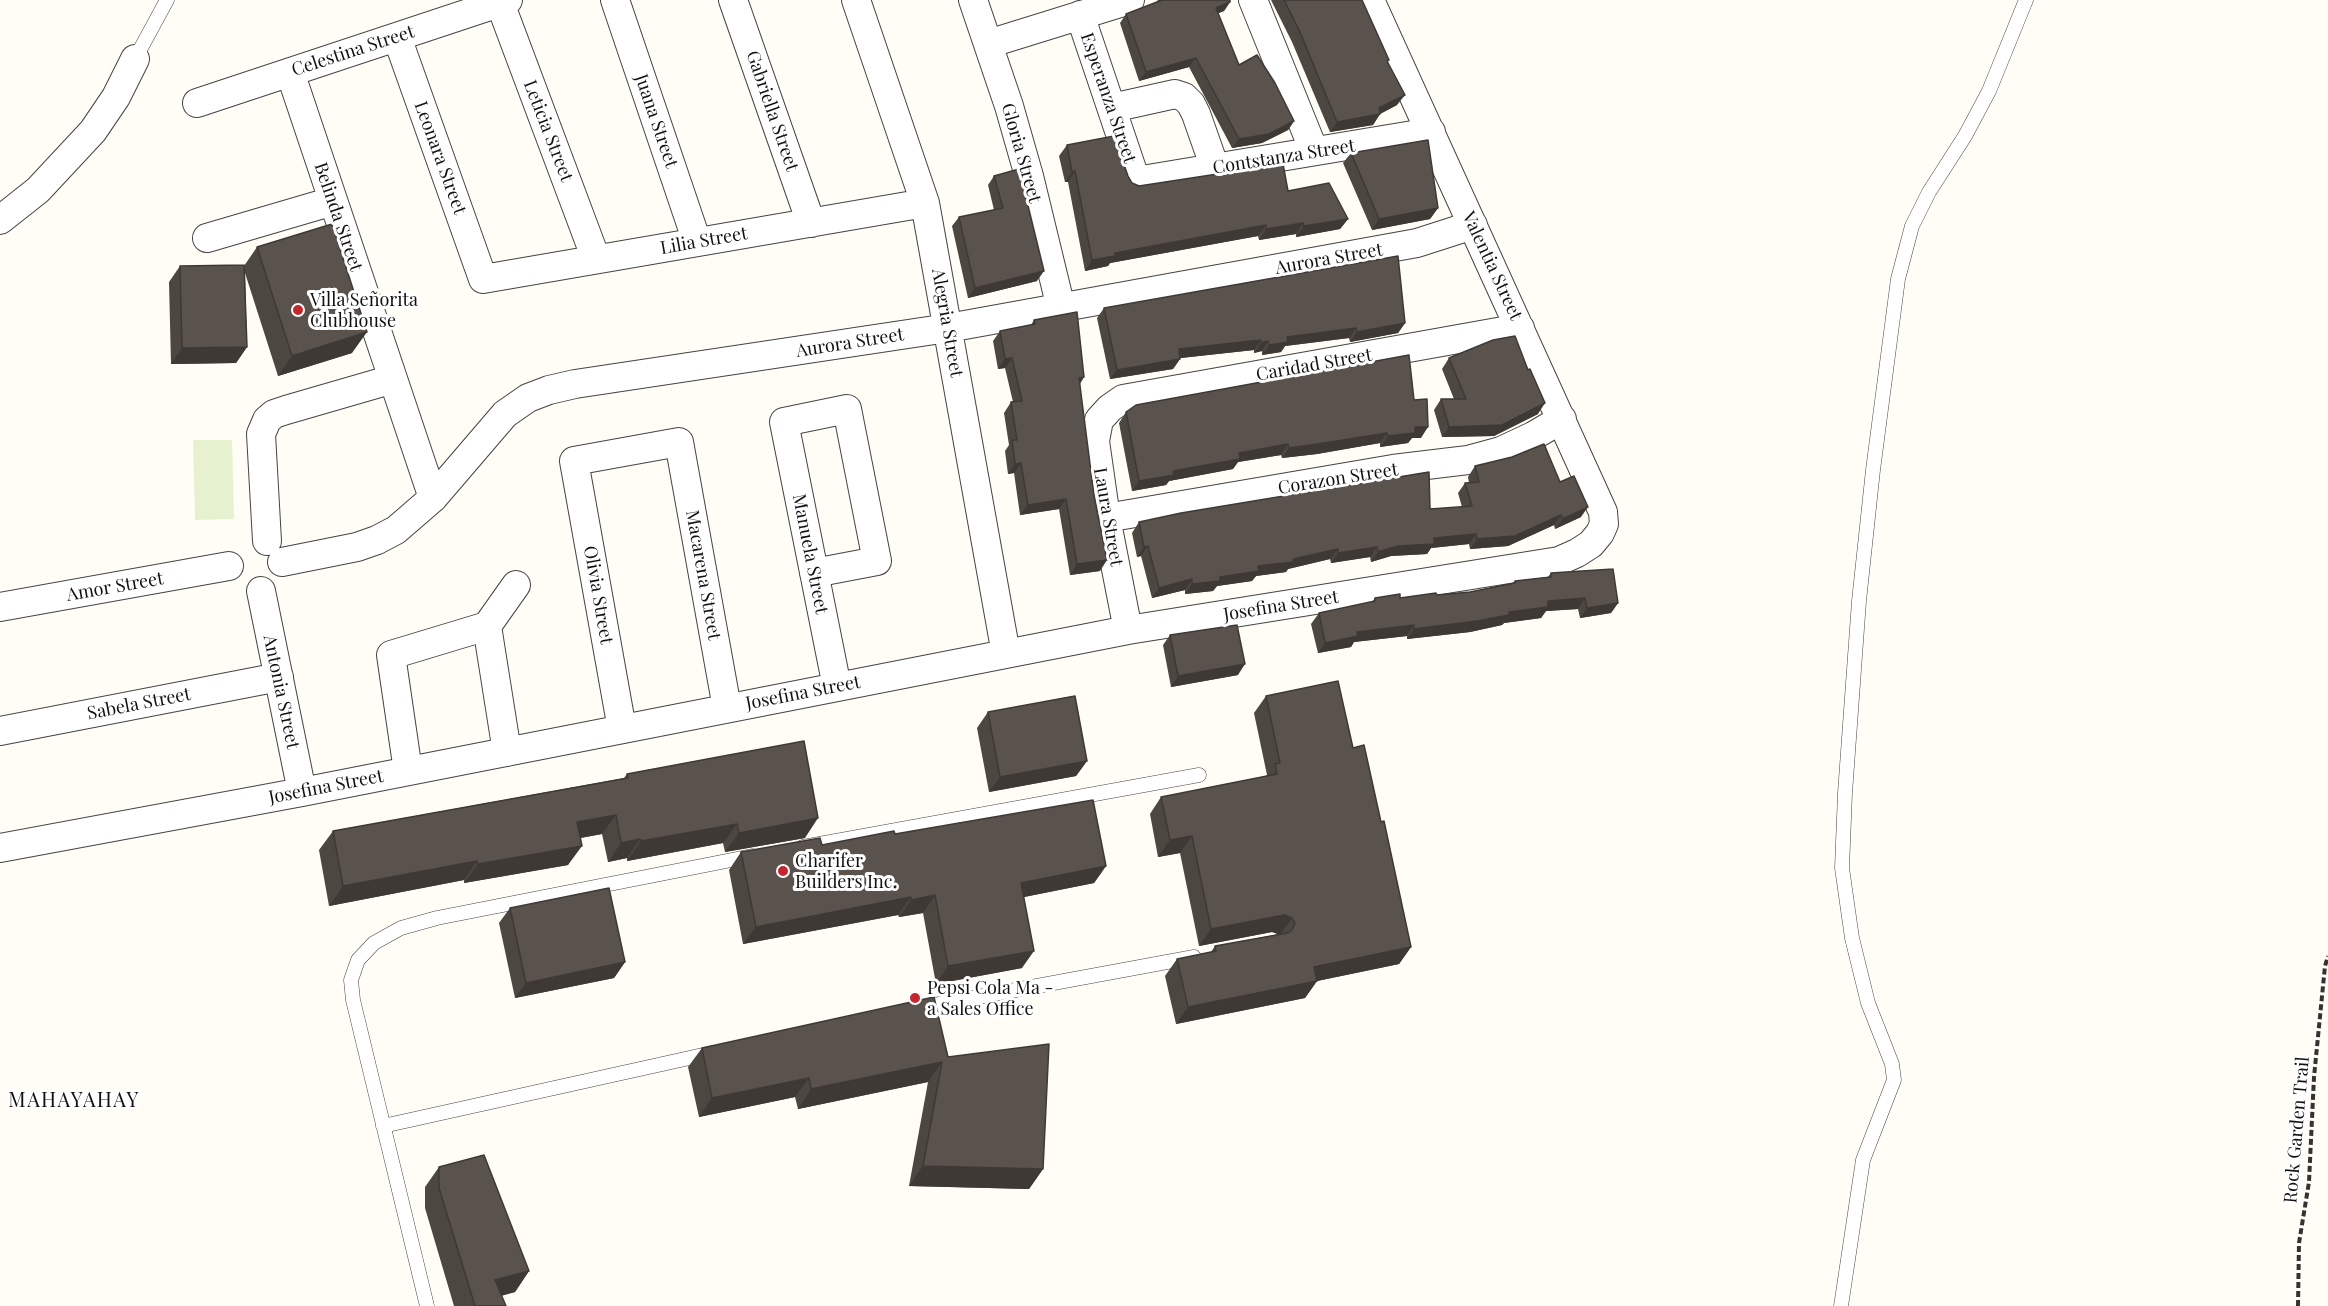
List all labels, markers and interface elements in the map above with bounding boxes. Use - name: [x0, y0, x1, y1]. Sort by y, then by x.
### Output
- street label: Celestina Street: [289, 21, 417, 81]
- street label: Esperanza Street: [1076, 30, 1140, 166]
- street label: Gabriella Street: [741, 48, 803, 174]
- street label: Juana Street: [630, 71, 682, 171]
- street label: Leticia Street: [519, 77, 577, 185]
- street label: Leonara Street: [409, 98, 471, 218]
- street label: Gloria Street: [996, 101, 1046, 205]
- street label: Contstanza Street: [1211, 135, 1357, 179]
- street label: Belinda Street: [309, 160, 367, 274]
- street label: Valentia Street: [1457, 208, 1527, 324]
- street label: Lilia Street: [659, 223, 749, 259]
- street label: Aurora Street: [1274, 239, 1384, 279]
- street label: Alegria Street: [927, 267, 967, 379]
- place label: Villa Señorita Clubhouse: [310, 289, 418, 332]
- marker: Villa Señorita Clubhouse: [291, 303, 305, 317]
- street label: Aurora Street: [795, 324, 905, 362]
- street label: Caridad Street: [1254, 344, 1374, 386]
- street label: Corazon Street: [1276, 459, 1400, 499]
- street label: Laura Street: [1089, 466, 1127, 568]
- street label: Manuela Street: [788, 492, 832, 616]
- street label: Macarena Street: [681, 508, 725, 642]
- street label: Olivia Street: [579, 544, 617, 646]
- street label: Amor Street: [65, 568, 165, 606]
- street label: Josefina Street: [1222, 586, 1340, 626]
- street label: Antonia Street: [258, 633, 304, 751]
- street label: Josefina Street: [744, 671, 862, 715]
- street label: Sabela Street: [85, 683, 193, 725]
- street label: Josefina Street: [267, 765, 385, 809]
- place label: Charifer Builders Inc.: [795, 850, 897, 892]
- marker: Charifer Builders Inc.: [776, 864, 790, 878]
- place label: Pepsi Cola Ma - a Sales Office: [927, 977, 1053, 1020]
- marker: Pepsi Cola Ma - a Sales Office: [908, 991, 922, 1005]
- street label: Rock Garden Trail: [2280, 1056, 2314, 1204]
- district label: MAHAYAHAY: [8, 1089, 140, 1113]

